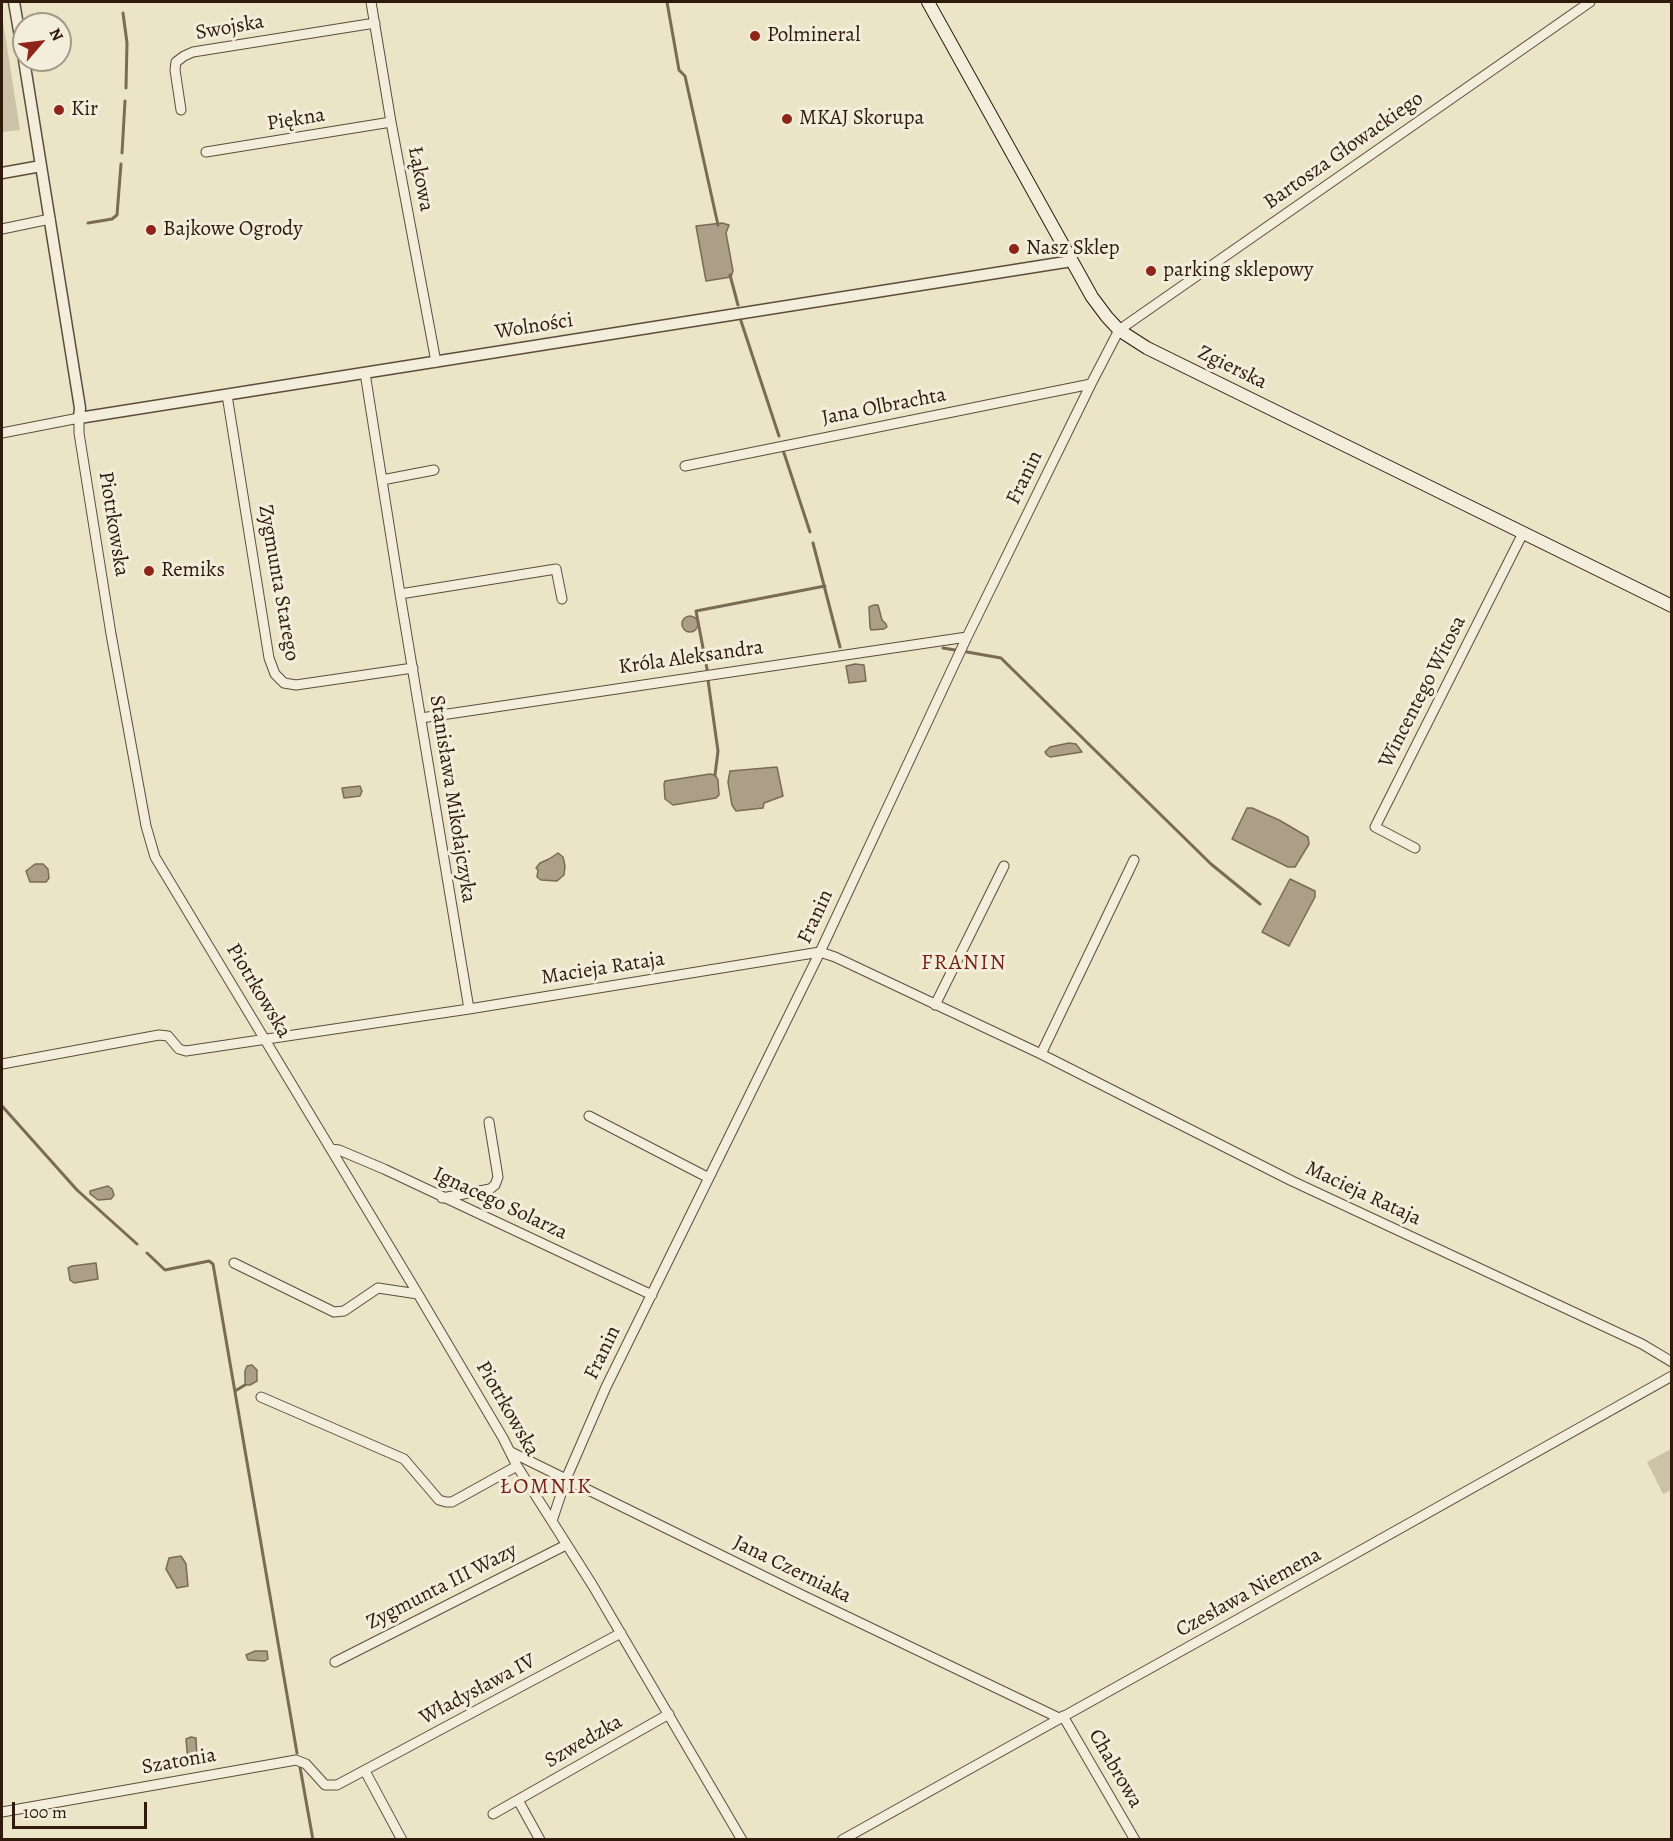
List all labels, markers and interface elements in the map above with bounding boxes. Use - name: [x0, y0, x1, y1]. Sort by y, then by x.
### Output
- street label: Swojska: [194, 10, 266, 46]
- north arrow: [12, 12, 72, 72]
- place label: Polmineral: [767, 23, 860, 49]
- text: N: [44, 24, 69, 45]
- marker: Polmineral: [748, 29, 762, 43]
- street label: Bartosza Głowackiego: [1259, 86, 1429, 216]
- place label: Kir: [71, 97, 98, 123]
- marker: Kir: [52, 103, 66, 117]
- street label: Piękna: [265, 103, 327, 137]
- place label: MKAJ Skorupa: [799, 106, 924, 132]
- marker: MKAJ Skorupa: [780, 112, 794, 126]
- street label: Łąkowa: [401, 144, 439, 214]
- place label: Bajkowe Ogrody: [163, 217, 303, 243]
- marker: Bajkowe Ogrody: [144, 223, 158, 237]
- place label: Nasz Sklep: [1026, 236, 1120, 262]
- marker: Nasz Sklep: [1007, 242, 1021, 256]
- place label: parking sklepowy: [1163, 258, 1313, 284]
- marker: parking sklepowy: [1144, 264, 1158, 278]
- street label: Wolności: [493, 308, 575, 346]
- street label: Zgierska: [1193, 340, 1271, 396]
- street label: Jana Olbrachta: [820, 383, 948, 431]
- street label: Franin: [1001, 447, 1049, 509]
- street label: Piotrkowska: [92, 470, 134, 578]
- street label: Zygmunta Starego: [252, 503, 304, 663]
- place label: Remiks: [161, 558, 225, 584]
- marker: Remiks: [142, 564, 156, 578]
- street label: Wincentego Witosa: [1374, 612, 1472, 772]
- street label: Króla Aleksandra: [617, 635, 765, 681]
- street label: Stanisława Mikołajczyka: [423, 694, 481, 904]
- street label: Franin: [793, 886, 839, 948]
- street label: Piotrkowska: [220, 939, 296, 1043]
- street label: Macieja Rataja: [539, 947, 667, 991]
- district label: FRANIN: [921, 951, 1007, 977]
- street label: Macieja Rataja: [1301, 1156, 1425, 1232]
- street label: Ignacego Solarza: [429, 1162, 571, 1246]
- street label: Franin: [579, 1322, 627, 1384]
- street label: Piotrkowska: [470, 1357, 544, 1461]
- district label: ŁOMNIK: [500, 1475, 592, 1501]
- street label: Jana Czerniaka: [729, 1531, 855, 1609]
- street label: Zygmunta III Wazy: [362, 1538, 522, 1636]
- street label: Czesława Niemena: [1172, 1543, 1326, 1643]
- street label: Władysława IV: [416, 1649, 540, 1731]
- street label: Szwedzka: [541, 1710, 627, 1774]
- street label: Chabrowa: [1082, 1725, 1148, 1813]
- street label: Szatonia: [140, 1743, 218, 1781]
- scale bar: [15, 1790, 150, 1828]
- text: 100 m: [23, 1800, 67, 1824]

